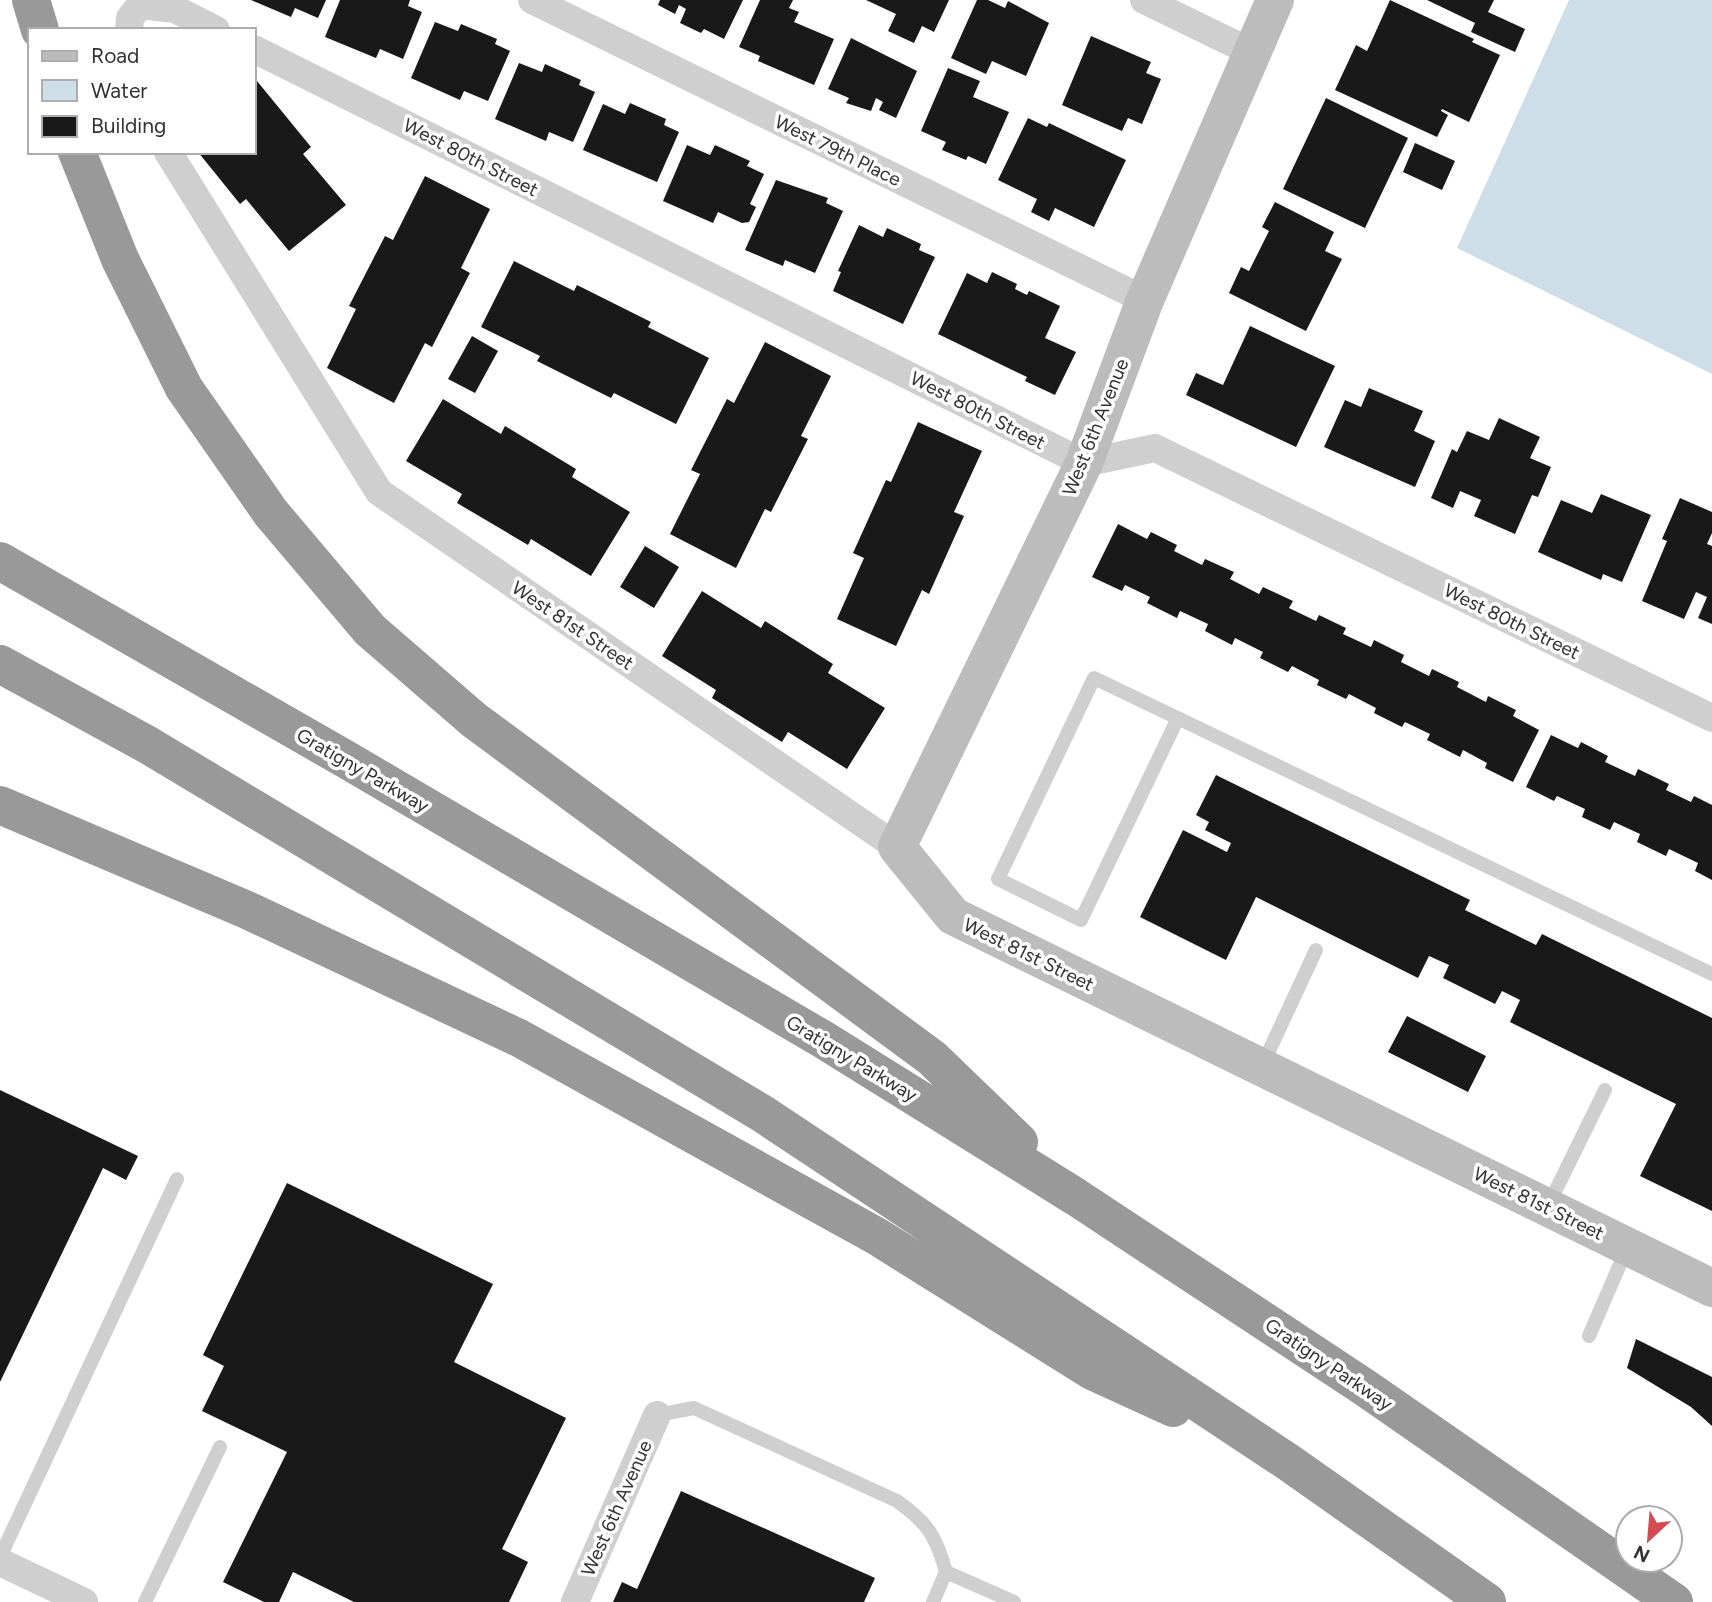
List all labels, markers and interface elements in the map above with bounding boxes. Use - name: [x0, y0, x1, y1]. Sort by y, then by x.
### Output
- legend: [28, 28, 256, 154]
- text: Road: [91, 43, 139, 68]
- text: Water: [91, 78, 147, 103]
- street label: West 79th Place: [771, 110, 905, 191]
- text: Building: [91, 113, 166, 138]
- street label: West 80th Street: [400, 114, 542, 201]
- street label: West 6th Avenue: [1057, 355, 1133, 499]
- street label: West 80th Street: [907, 367, 1049, 454]
- street label: West 81st Street: [507, 576, 638, 675]
- street label: West 80th Street: [1440, 579, 1583, 664]
- street label: Gratigny Parkway: [293, 723, 433, 818]
- street label: West 81st Street: [960, 913, 1098, 996]
- street label: Gratigny Parkway: [782, 1010, 921, 1107]
- street label: West 81st Street: [1470, 1162, 1608, 1245]
- street label: Gratigny Parkway: [1261, 1313, 1397, 1416]
- street label: West 6th Avenue: [576, 1437, 657, 1580]
- north arrow: [1614, 1504, 1684, 1574]
- text: N: [1630, 1540, 1653, 1567]

